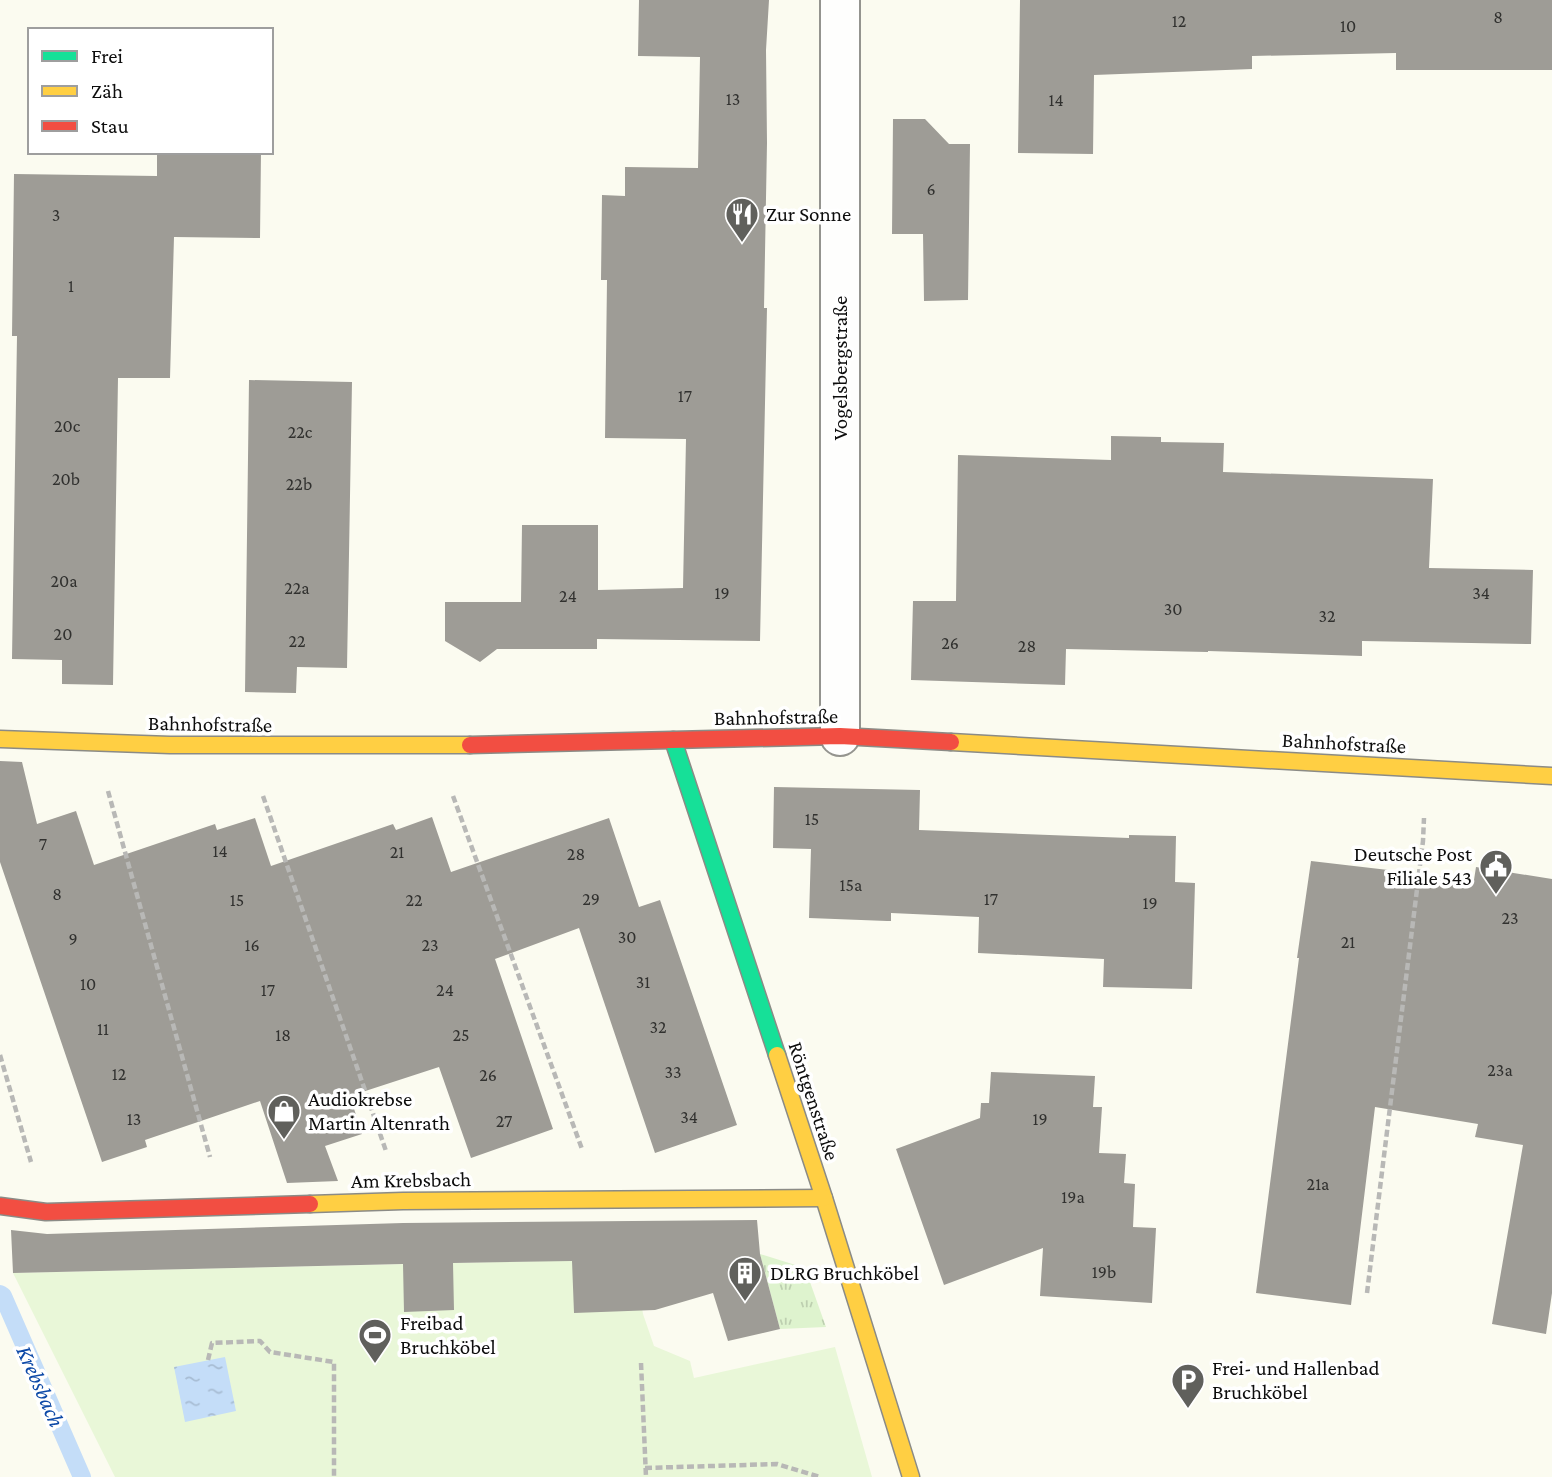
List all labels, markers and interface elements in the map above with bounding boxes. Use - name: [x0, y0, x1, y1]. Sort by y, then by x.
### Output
- house number: 8: [1493, 7, 1503, 27]
- house number: 12: [1172, 11, 1186, 31]
- house number: 10: [1340, 16, 1356, 36]
- legend: [28, 28, 273, 154]
- text: Frei: [91, 44, 123, 68]
- text: Zäh: [91, 79, 123, 103]
- house number: 13: [726, 89, 740, 109]
- house number: 14: [1048, 90, 1064, 110]
- text: Stau: [91, 114, 129, 138]
- house number: 6: [926, 179, 936, 199]
- restaurant icon: Zur Sonne: [723, 195, 761, 244]
- place label: Zur Sonne: [766, 202, 851, 226]
- house number: 3: [52, 205, 60, 225]
- house number: 1: [68, 276, 74, 296]
- street label: Vogelsbergstraße: [828, 296, 852, 440]
- house number: 17: [678, 386, 692, 406]
- house number: 20c: [54, 416, 81, 436]
- house number: 22c: [288, 422, 313, 442]
- house number: 20b: [52, 469, 80, 489]
- house number: 22b: [286, 474, 312, 494]
- house number: 20a: [50, 571, 78, 591]
- house number: 22a: [284, 578, 310, 598]
- house number: 19: [714, 583, 730, 603]
- house number: 34: [1472, 583, 1490, 603]
- house number: 24: [559, 586, 577, 606]
- house number: 30: [1164, 599, 1182, 619]
- house number: 32: [1318, 606, 1336, 626]
- house number: 20: [54, 624, 72, 644]
- house number: 22: [288, 631, 306, 651]
- house number: 26: [941, 633, 959, 653]
- house number: 28: [1018, 636, 1036, 656]
- street label: Bahnhofstraße: [714, 704, 838, 730]
- street label: Bahnhofstraße: [148, 711, 272, 737]
- street label: Bahnhofstraße: [1281, 728, 1407, 758]
- house number: 15: [805, 809, 819, 829]
- house number: 7: [39, 834, 47, 854]
- house number: 14: [212, 841, 228, 861]
- house number: 21: [390, 842, 404, 862]
- place label: Deutsche Post Filiale 543: [1354, 842, 1473, 890]
- house number: 28: [567, 844, 585, 864]
- public building icon: Deutsche Post Filiale 543: [1477, 847, 1515, 896]
- house number: 15a: [840, 875, 862, 895]
- house number: 8: [52, 884, 62, 904]
- house number: 29: [582, 889, 600, 909]
- house number: 17: [984, 889, 998, 909]
- house number: 15: [230, 890, 244, 910]
- house number: 22: [405, 890, 423, 910]
- house number: 19: [1142, 893, 1158, 913]
- house number: 23: [1501, 908, 1519, 928]
- house number: 30: [618, 927, 636, 947]
- house number: 9: [68, 929, 78, 949]
- house number: 21: [1341, 932, 1355, 952]
- house number: 16: [244, 935, 260, 955]
- house number: 23: [421, 935, 439, 955]
- house number: 31: [636, 972, 650, 992]
- house number: 10: [80, 974, 96, 994]
- house number: 17: [261, 980, 275, 1000]
- house number: 24: [436, 980, 454, 1000]
- house number: 32: [649, 1017, 667, 1037]
- house number: 11: [97, 1019, 109, 1039]
- house number: 18: [275, 1025, 291, 1045]
- house number: 25: [452, 1025, 470, 1045]
- street label: Röntgenstraße: [784, 1039, 844, 1163]
- house number: 23a: [1487, 1060, 1513, 1080]
- house number: 33: [665, 1062, 682, 1082]
- house number: 12: [112, 1064, 126, 1084]
- house number: 26: [479, 1065, 497, 1085]
- place label: Audiokrebse Martin Altenrath: [308, 1087, 450, 1135]
- shop icon: Audiokrebse Martin Altenrath: [265, 1092, 303, 1141]
- house number: 34: [680, 1107, 698, 1127]
- house number: 13: [127, 1109, 141, 1129]
- house number: 19: [1032, 1109, 1048, 1129]
- house number: 27: [496, 1111, 512, 1131]
- street label: Am Krebsbach: [351, 1167, 471, 1193]
- house number: 21a: [1307, 1174, 1329, 1194]
- house number: 19a: [1061, 1187, 1085, 1207]
- building icon: DLRG Bruchköbel: [726, 1254, 764, 1303]
- place label: DLRG Bruchköbel: [770, 1261, 919, 1285]
- house number: 19b: [1092, 1262, 1116, 1282]
- place label: Freibad Bruchköbel: [400, 1311, 496, 1359]
- sports icon: Freibad Bruchköbel: [356, 1316, 394, 1365]
- water label: Krebsbach: [12, 1341, 70, 1431]
- place label: Frei- und Hallenbad Bruchköbel: [1212, 1356, 1380, 1404]
- parking icon: Frei- und Hallenbad Bruchköbel: [1169, 1361, 1207, 1410]

